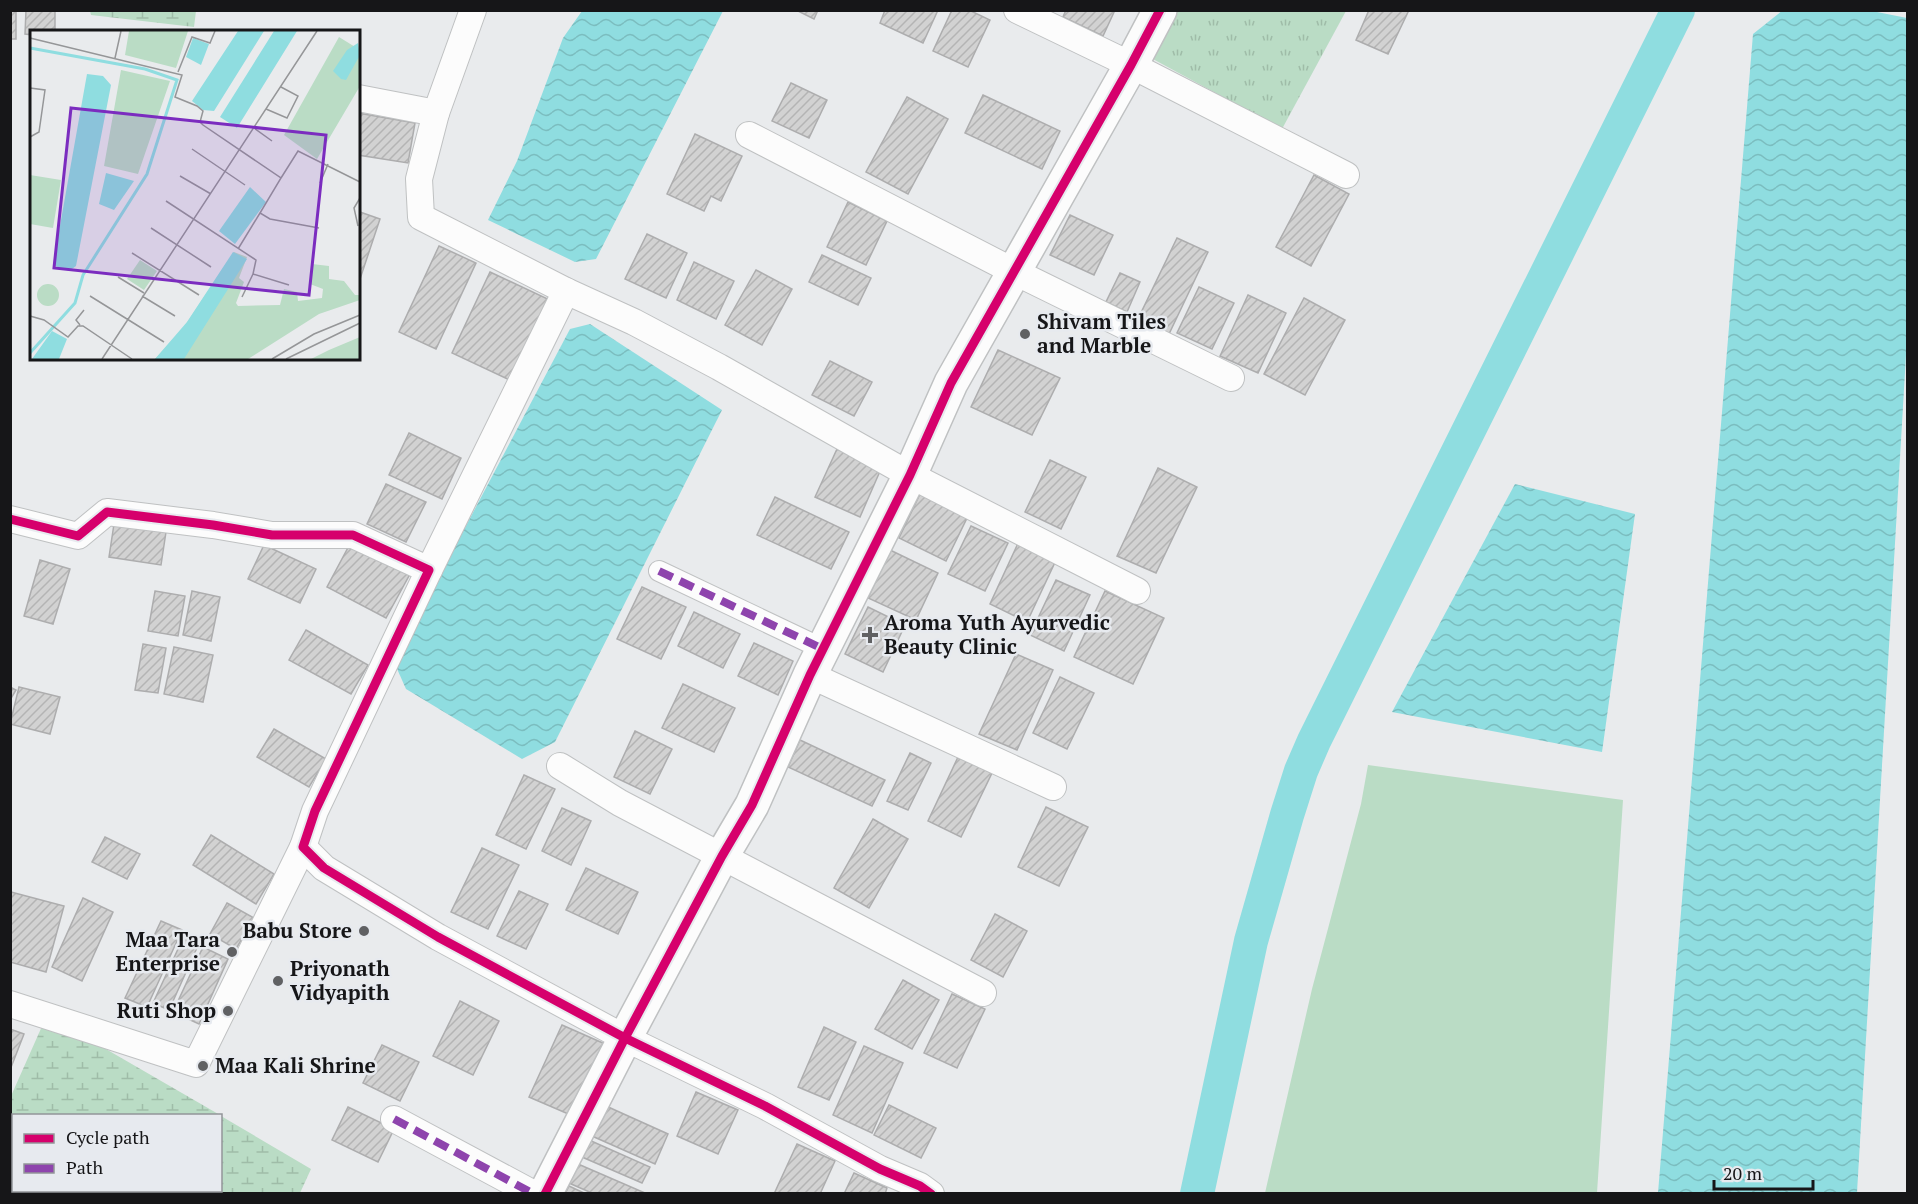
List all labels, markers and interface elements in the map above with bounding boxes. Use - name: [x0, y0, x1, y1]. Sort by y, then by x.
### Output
- inset map: [30, 30, 360, 360]
- place label: Shivam Tiles and Marble: [1037, 307, 1166, 359]
- marker: Shivam Tiles and Marble: [1018, 327, 1032, 341]
- place label: Aroma Yuth Ayurvedic Beauty Clinic: [884, 608, 1110, 660]
- marker: Aroma Yuth Ayurvedic Beauty Clinic: [861, 626, 879, 644]
- place label: Babu Store: [243, 916, 352, 944]
- marker: Babu Store: [357, 924, 371, 938]
- place label: Maa Tara Enterprise: [116, 925, 220, 977]
- marker: Maa Tara Enterprise: [225, 945, 239, 959]
- place label: Priyonath Vidyapith: [290, 954, 390, 1006]
- marker: Priyonath Vidyapith: [271, 974, 285, 988]
- place label: Ruti Shop: [117, 996, 216, 1024]
- marker: Ruti Shop: [221, 1004, 235, 1018]
- place label: Maa Kali Shrine: [215, 1051, 376, 1079]
- marker: Maa Kali Shrine: [196, 1059, 210, 1073]
- legend: [12, 1114, 222, 1192]
- text: Cycle path: [66, 1125, 150, 1149]
- scale bar: [1714, 1153, 1813, 1191]
- text: Path: [66, 1155, 103, 1179]
- text: 20 m: [1723, 1161, 1763, 1185]

